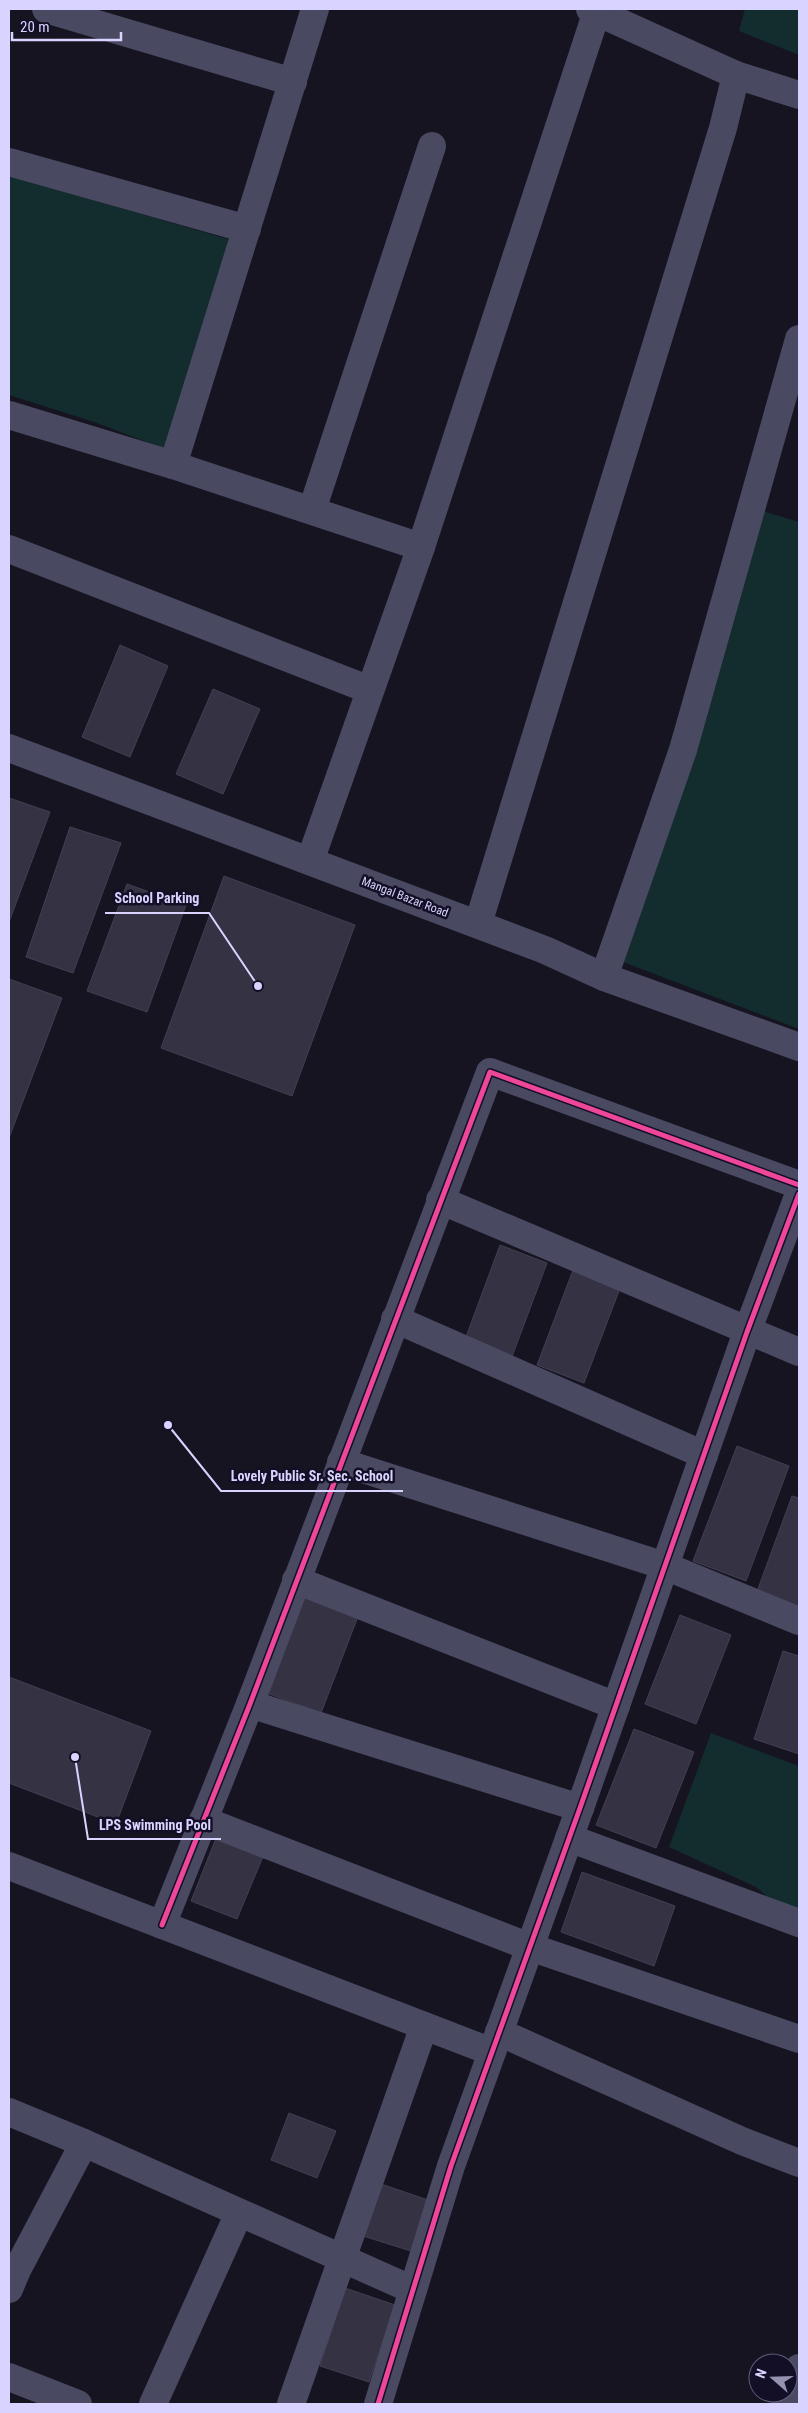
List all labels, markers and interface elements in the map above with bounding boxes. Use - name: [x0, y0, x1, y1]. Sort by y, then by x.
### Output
- scale bar: [12, 10, 121, 42]
- text: 20 m: [20, 18, 50, 36]
- street label: Mangal Bazar Road: [360, 874, 450, 920]
- callout: School Parking: [105, 884, 209, 913]
- text: School Parking: [115, 890, 199, 906]
- callout: Lovely Public Sr. Sec. School: [221, 1462, 403, 1491]
- text: Lovely Public Sr. Sec. School: [231, 1468, 393, 1484]
- callout: LPS Swimming Pool: [88, 1810, 221, 1839]
- text: LPS Swimming Pool: [99, 1817, 211, 1833]
- north arrow: [748, 2353, 798, 2403]
- text: N: [752, 2367, 770, 2380]

